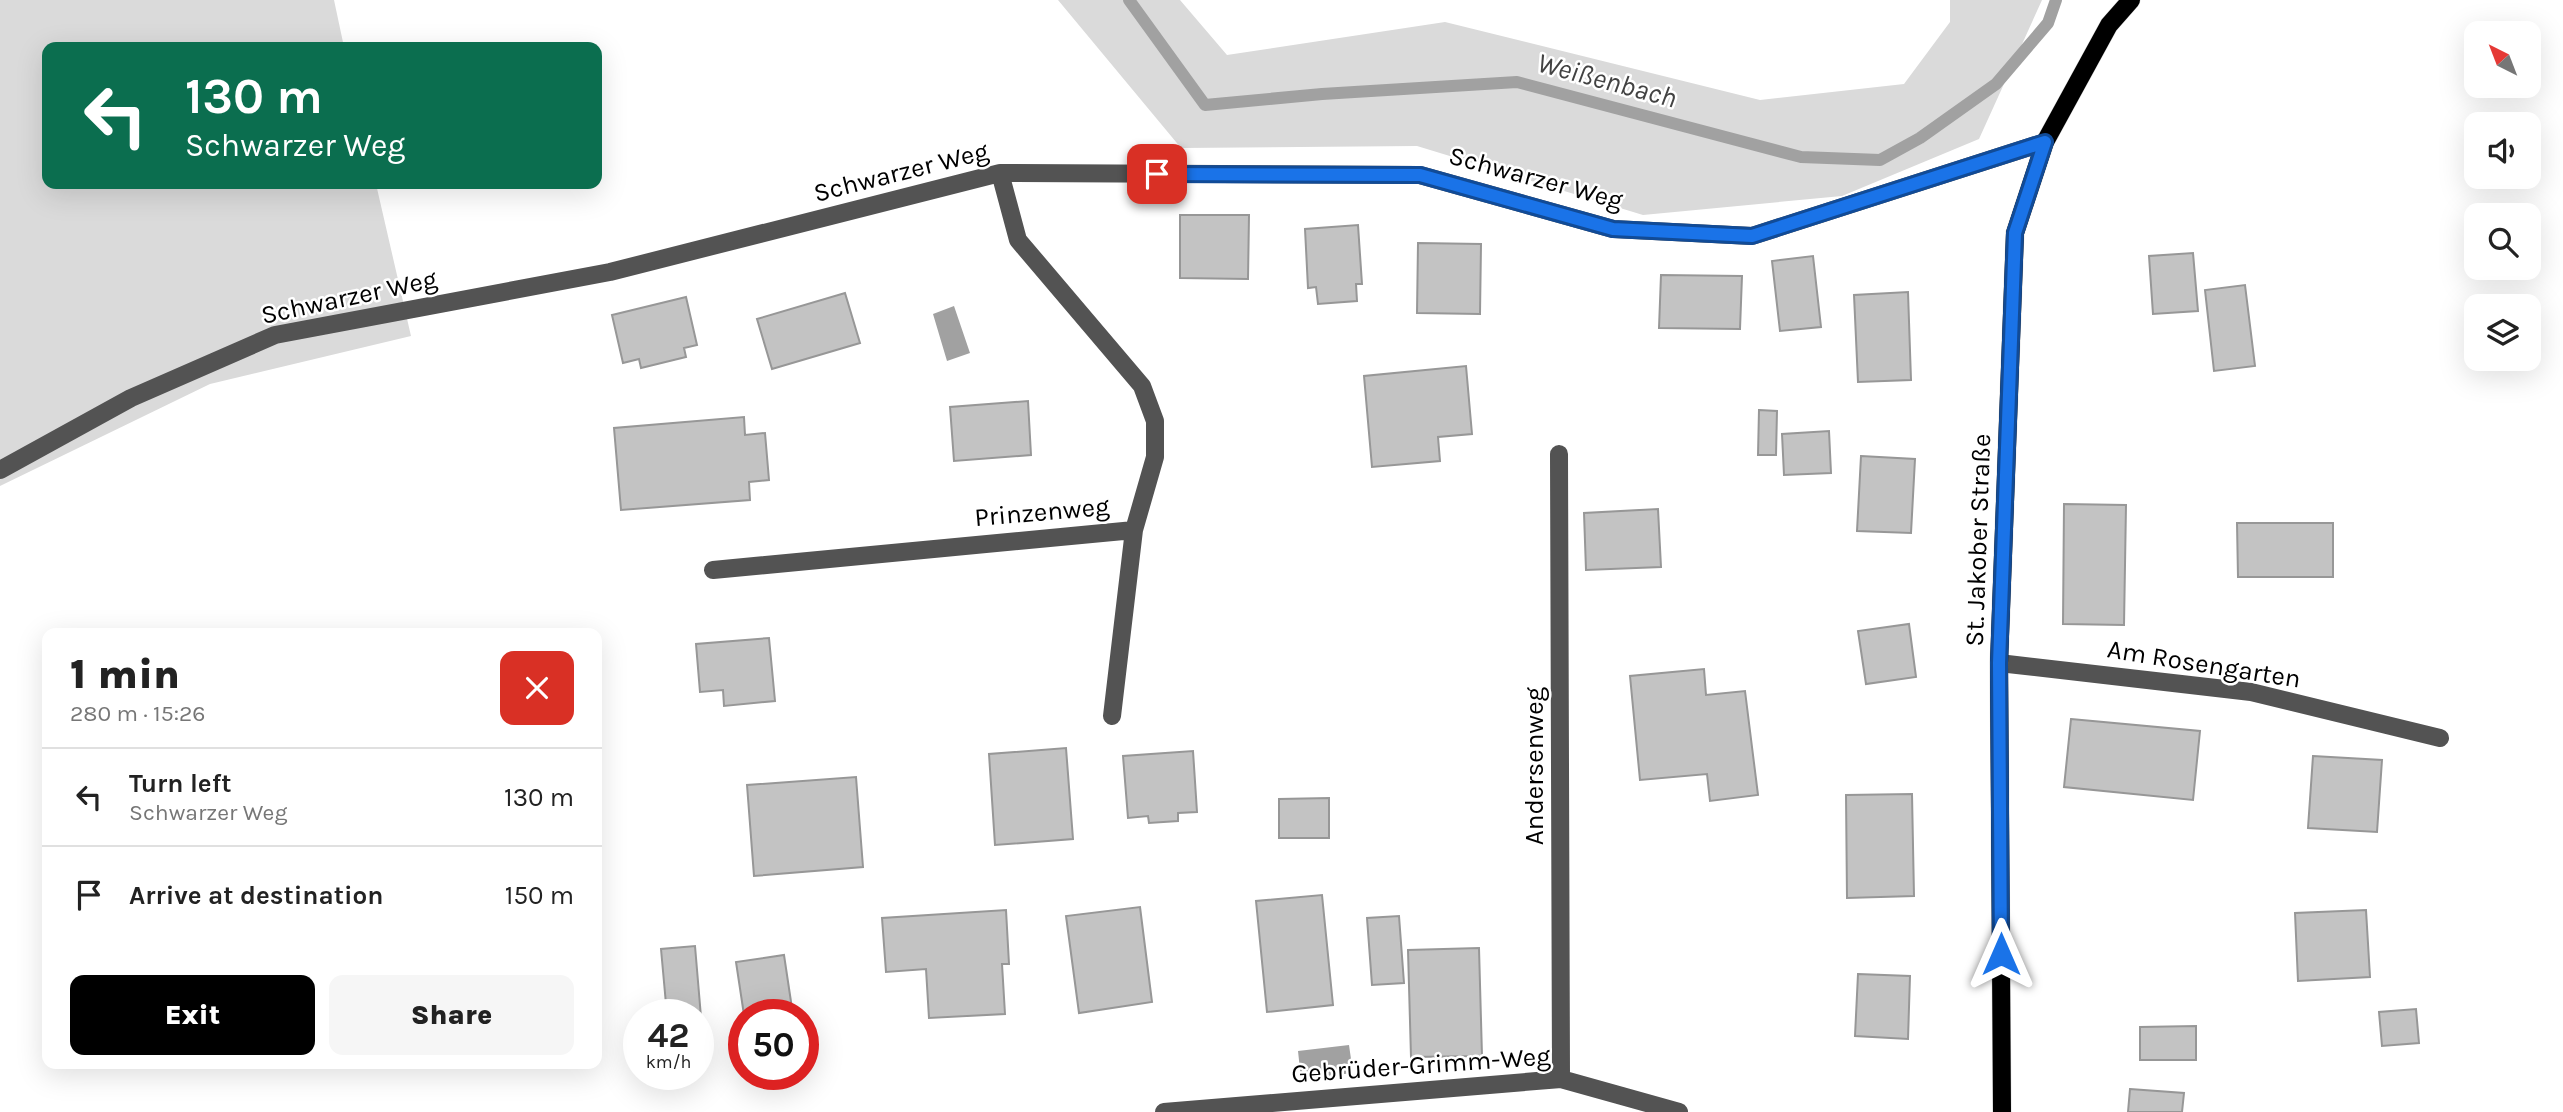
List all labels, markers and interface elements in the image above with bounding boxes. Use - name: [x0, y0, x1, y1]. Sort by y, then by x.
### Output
- north arrow: [2464, 21, 2541, 98]
- map controls: [2464, 21, 2541, 371]
- water label: Weißenbach: [1534, 46, 1680, 114]
- text: 130 m: [185, 68, 323, 125]
- icon: left: [70, 70, 161, 161]
- button: sound: [2464, 112, 2541, 189]
- text: Schwarzer Weg: [185, 127, 405, 164]
- street label: Schwarzer Weg: [810, 135, 992, 209]
- street label: Schwarzer Weg: [1446, 140, 1627, 216]
- pin: [1127, 144, 1187, 204]
- icon: arrive: [1138, 155, 1176, 193]
- button: search: [2464, 203, 2541, 280]
- street label: Schwarzer Weg: [258, 263, 440, 331]
- button: layers: [2464, 294, 2541, 371]
- street label: St. Jakober Straße: [1959, 433, 1997, 647]
- street label: Prinzenweg: [973, 491, 1111, 533]
- street label: Am Rosengarten: [2105, 633, 2303, 695]
- text: 1 min: [70, 649, 180, 699]
- button: close: [500, 651, 574, 725]
- street label: Andersenweg: [1519, 687, 1550, 845]
- text: 280 m · 15:26: [70, 700, 206, 727]
- text: Turn left: [129, 768, 231, 799]
- icon: left: [70, 778, 108, 816]
- text: 130 m: [504, 782, 574, 813]
- text: Schwarzer Weg: [129, 799, 287, 826]
- icon: arrive: [70, 876, 108, 914]
- text: Arrive at destination: [129, 880, 383, 911]
- text: 150 m: [505, 880, 574, 911]
- position arrow: [1964, 917, 2038, 991]
- button: Exit: [70, 975, 315, 1055]
- button: Share: [329, 975, 574, 1055]
- speed limit sign: 50: [728, 999, 819, 1090]
- text: 42: [648, 1015, 690, 1056]
- street label: Gebrüder-Grimm-Weg: [1290, 1040, 1552, 1090]
- text: km/h: [646, 1051, 691, 1073]

